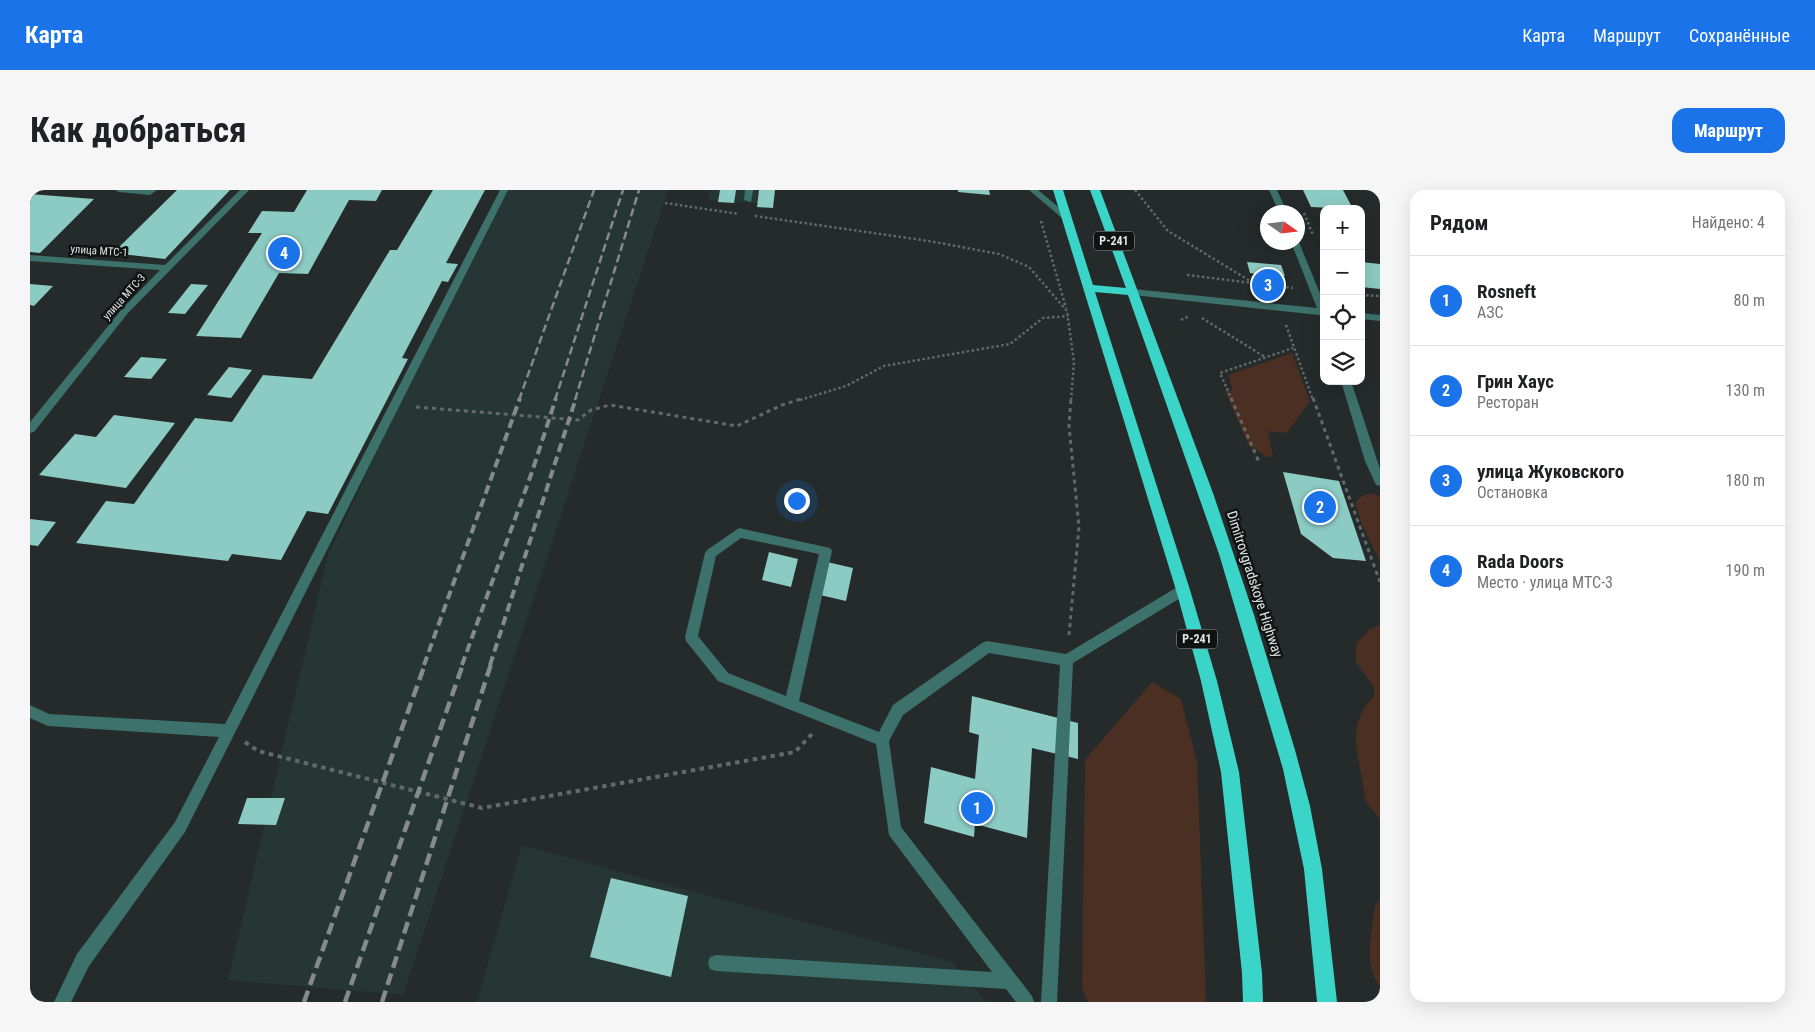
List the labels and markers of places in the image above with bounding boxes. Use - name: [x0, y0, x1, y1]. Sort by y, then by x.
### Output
- pin: 4: [268, 234, 300, 272]
- pin: 3: [1252, 266, 1284, 304]
- pin: 2: [1304, 488, 1336, 526]
- pin: 1: [961, 789, 993, 827]

